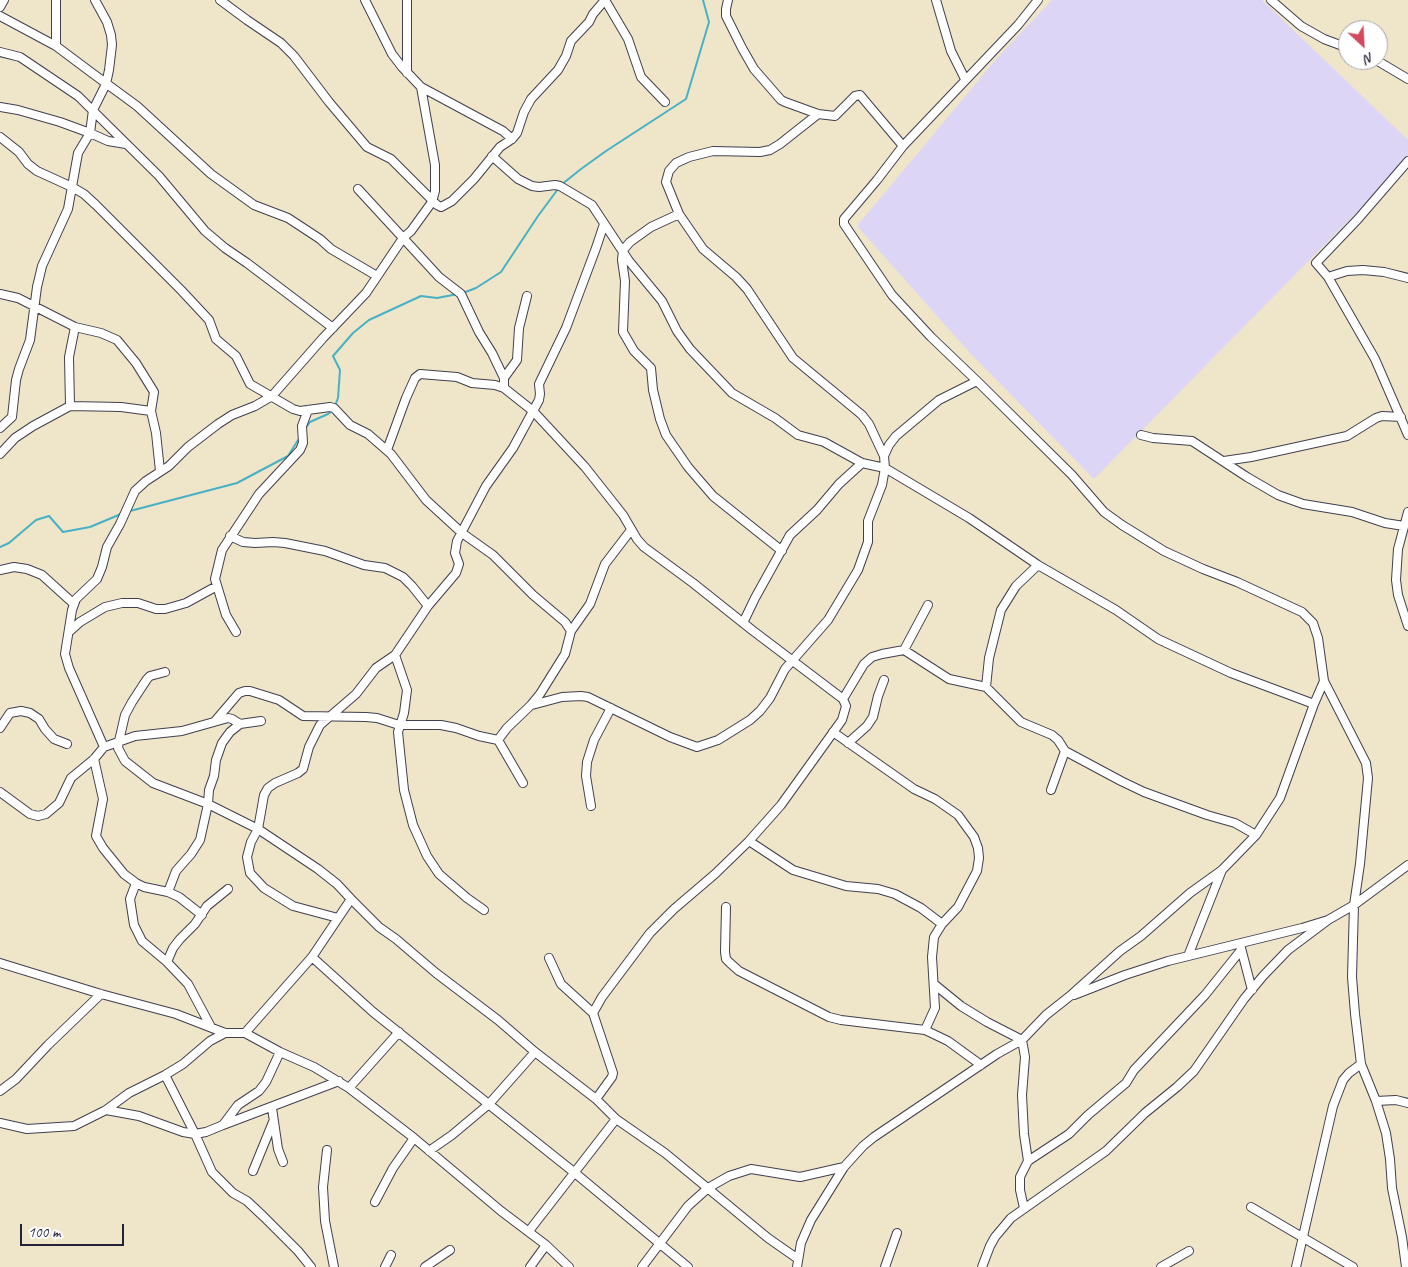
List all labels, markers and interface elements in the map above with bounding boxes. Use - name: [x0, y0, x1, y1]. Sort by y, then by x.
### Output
- north arrow: [1338, 20, 1388, 70]
- text: N: [1362, 49, 1377, 68]
- scale bar: [22, 1214, 126, 1246]
- text: 100 m: [28, 1223, 60, 1242]

